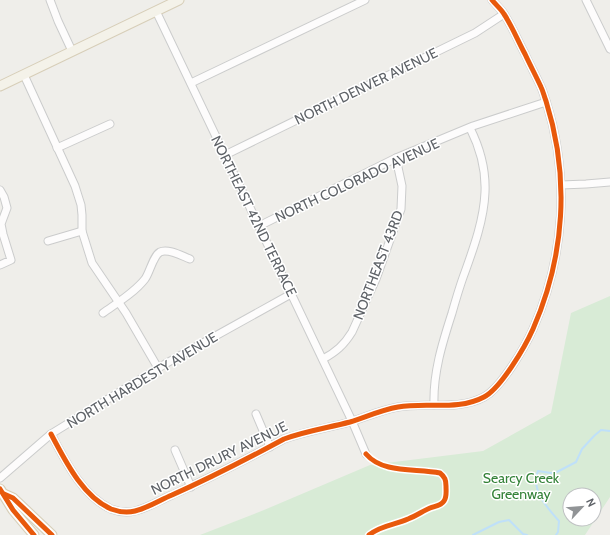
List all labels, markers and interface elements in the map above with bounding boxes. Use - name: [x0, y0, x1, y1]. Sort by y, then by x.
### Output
- street label: NORTH DENVER AVENUE: [291, 43, 441, 129]
- street label: NORTHEAST 42ND TERRACE: [207, 133, 301, 300]
- street label: NORTH COLORADO AVENUE: [272, 134, 442, 226]
- street label: NORTHEAST 43RD: [349, 208, 407, 322]
- street label: NORTH HARDESTY AVENUE: [63, 328, 221, 432]
- street label: NORTH DRURY AVENUE: [148, 417, 290, 499]
- park label: Searcy Creek Greenway: [483, 469, 560, 503]
- north arrow: [562, 487, 602, 527]
- text: N: [583, 496, 599, 509]

